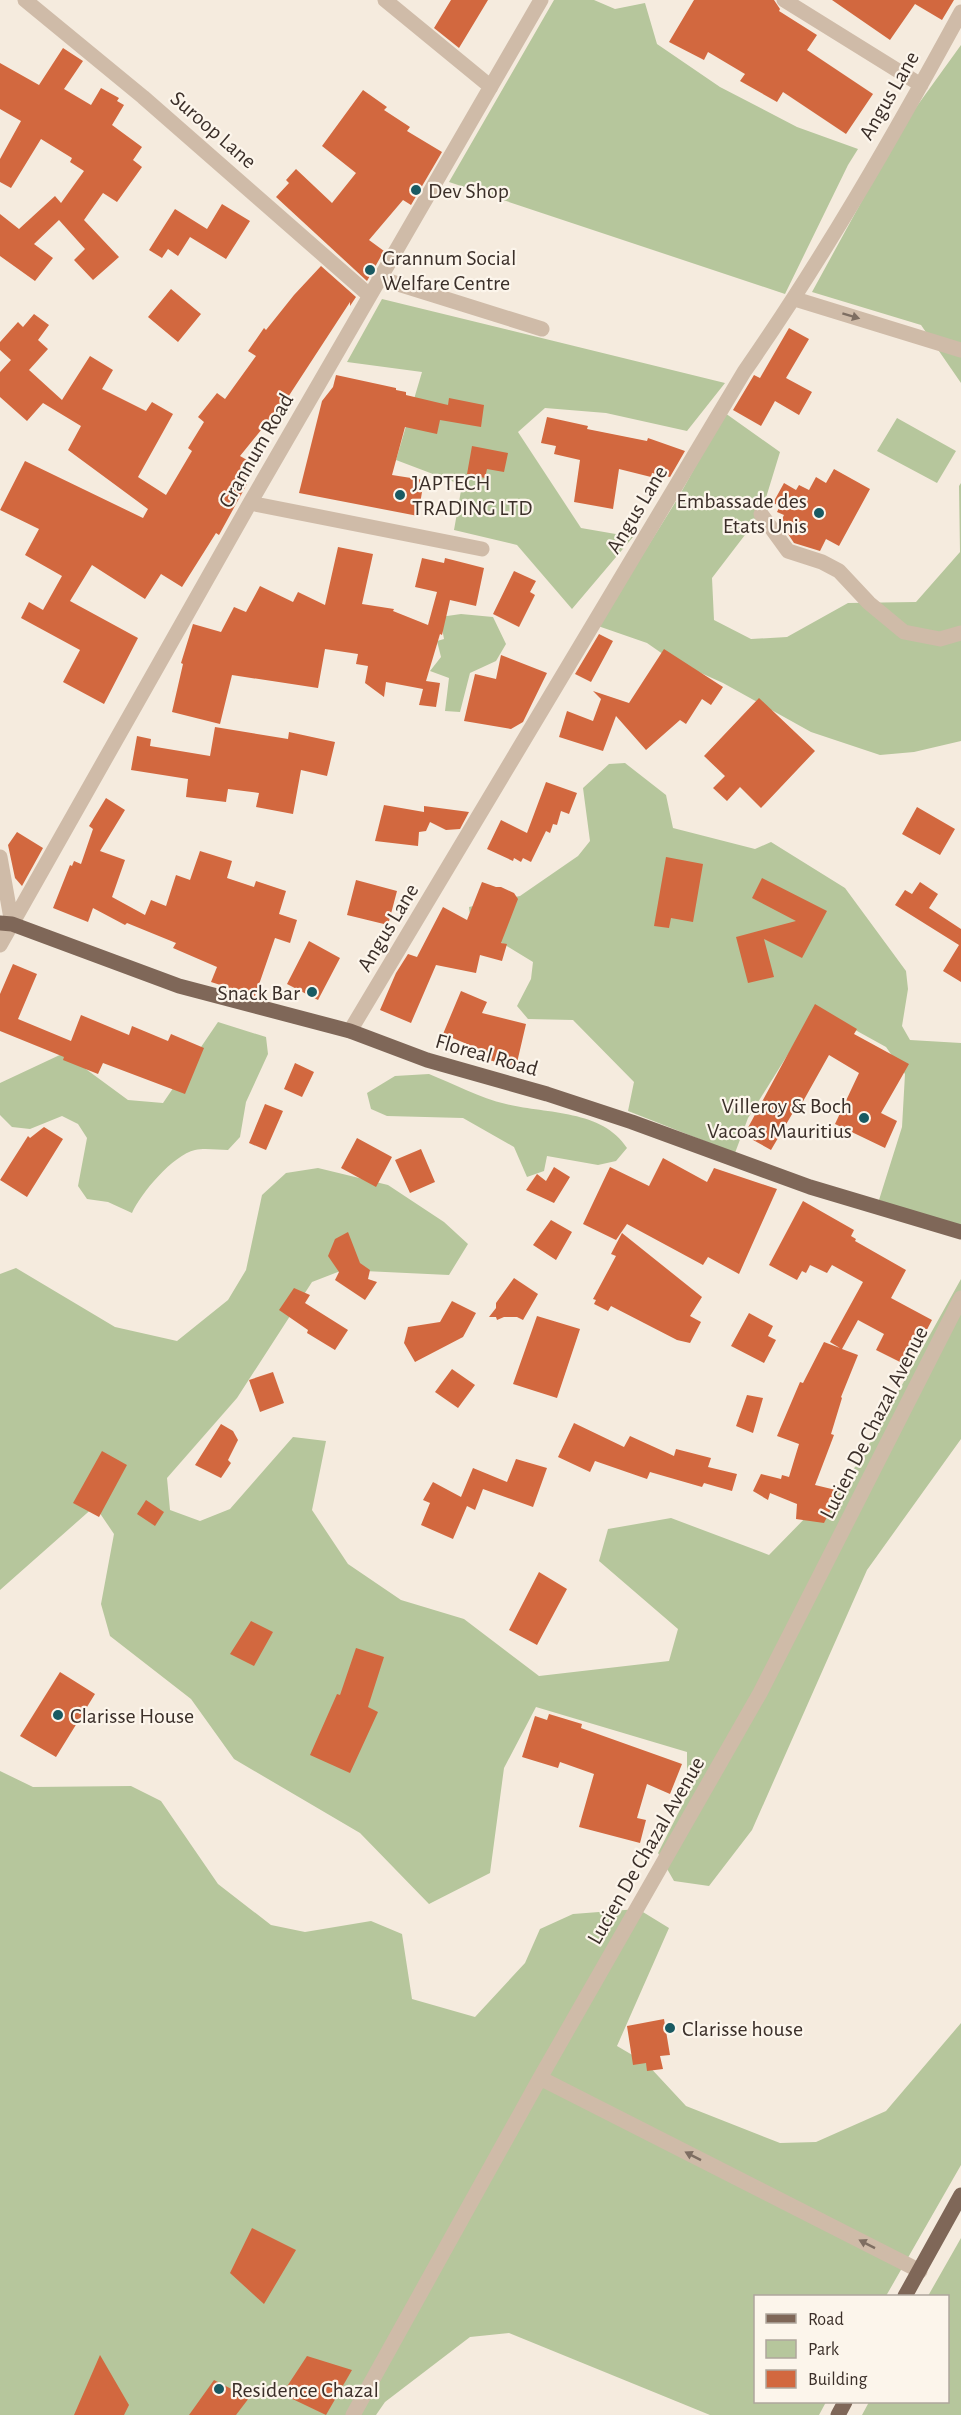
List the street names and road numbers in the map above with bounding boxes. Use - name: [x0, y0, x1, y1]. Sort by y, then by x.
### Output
- street label: Angus Lane: [855, 47, 923, 144]
- street label: Suroop Lane: [166, 87, 260, 173]
- street label: Grannum Road: [214, 390, 297, 511]
- street label: Angus Lane: [602, 462, 672, 557]
- street label: Angus Lane: [353, 880, 423, 975]
- street label: Floreal Road: [433, 1030, 541, 1080]
- street label: Lucien De Chazal Avenue: [816, 1323, 932, 1522]
- street label: Lucien De Chazal Avenue: [583, 1753, 709, 1948]

